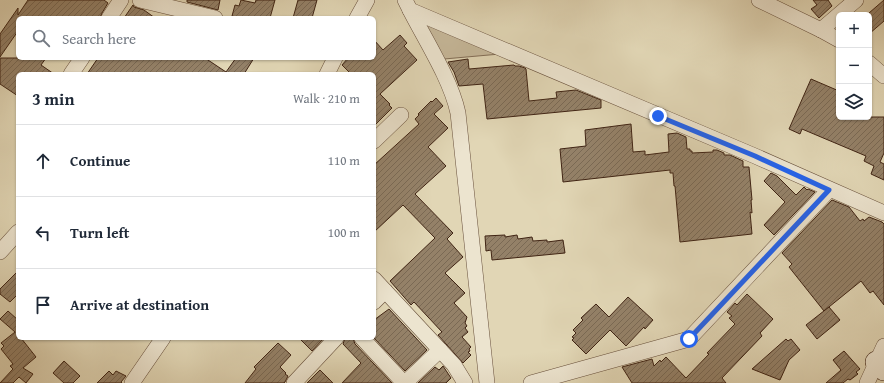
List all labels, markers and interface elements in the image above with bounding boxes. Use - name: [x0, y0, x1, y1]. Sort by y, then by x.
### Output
- map controls: [836, 12, 872, 120]
- button: +: [836, 12, 872, 48]
- search box: [16, 16, 376, 60]
- icon: search: [30, 27, 52, 49]
- text: Search here: [62, 28, 136, 49]
- button: −: [836, 48, 872, 84]
- button: layers: [836, 84, 872, 120]
- text: 3 min: [32, 86, 74, 111]
- text: Walk · 210 m: [293, 89, 360, 108]
- route end: [649, 107, 667, 125]
- icon: ahead: [32, 150, 54, 172]
- text: Continue: [70, 150, 131, 171]
- text: 110 m: [328, 151, 360, 170]
- icon: left: [32, 222, 54, 244]
- text: Turn left: [70, 222, 129, 243]
- text: 100 m: [328, 223, 360, 242]
- icon: arrive: [32, 294, 54, 316]
- text: Arrive at destination: [70, 294, 209, 315]
- route start: [680, 330, 698, 348]

